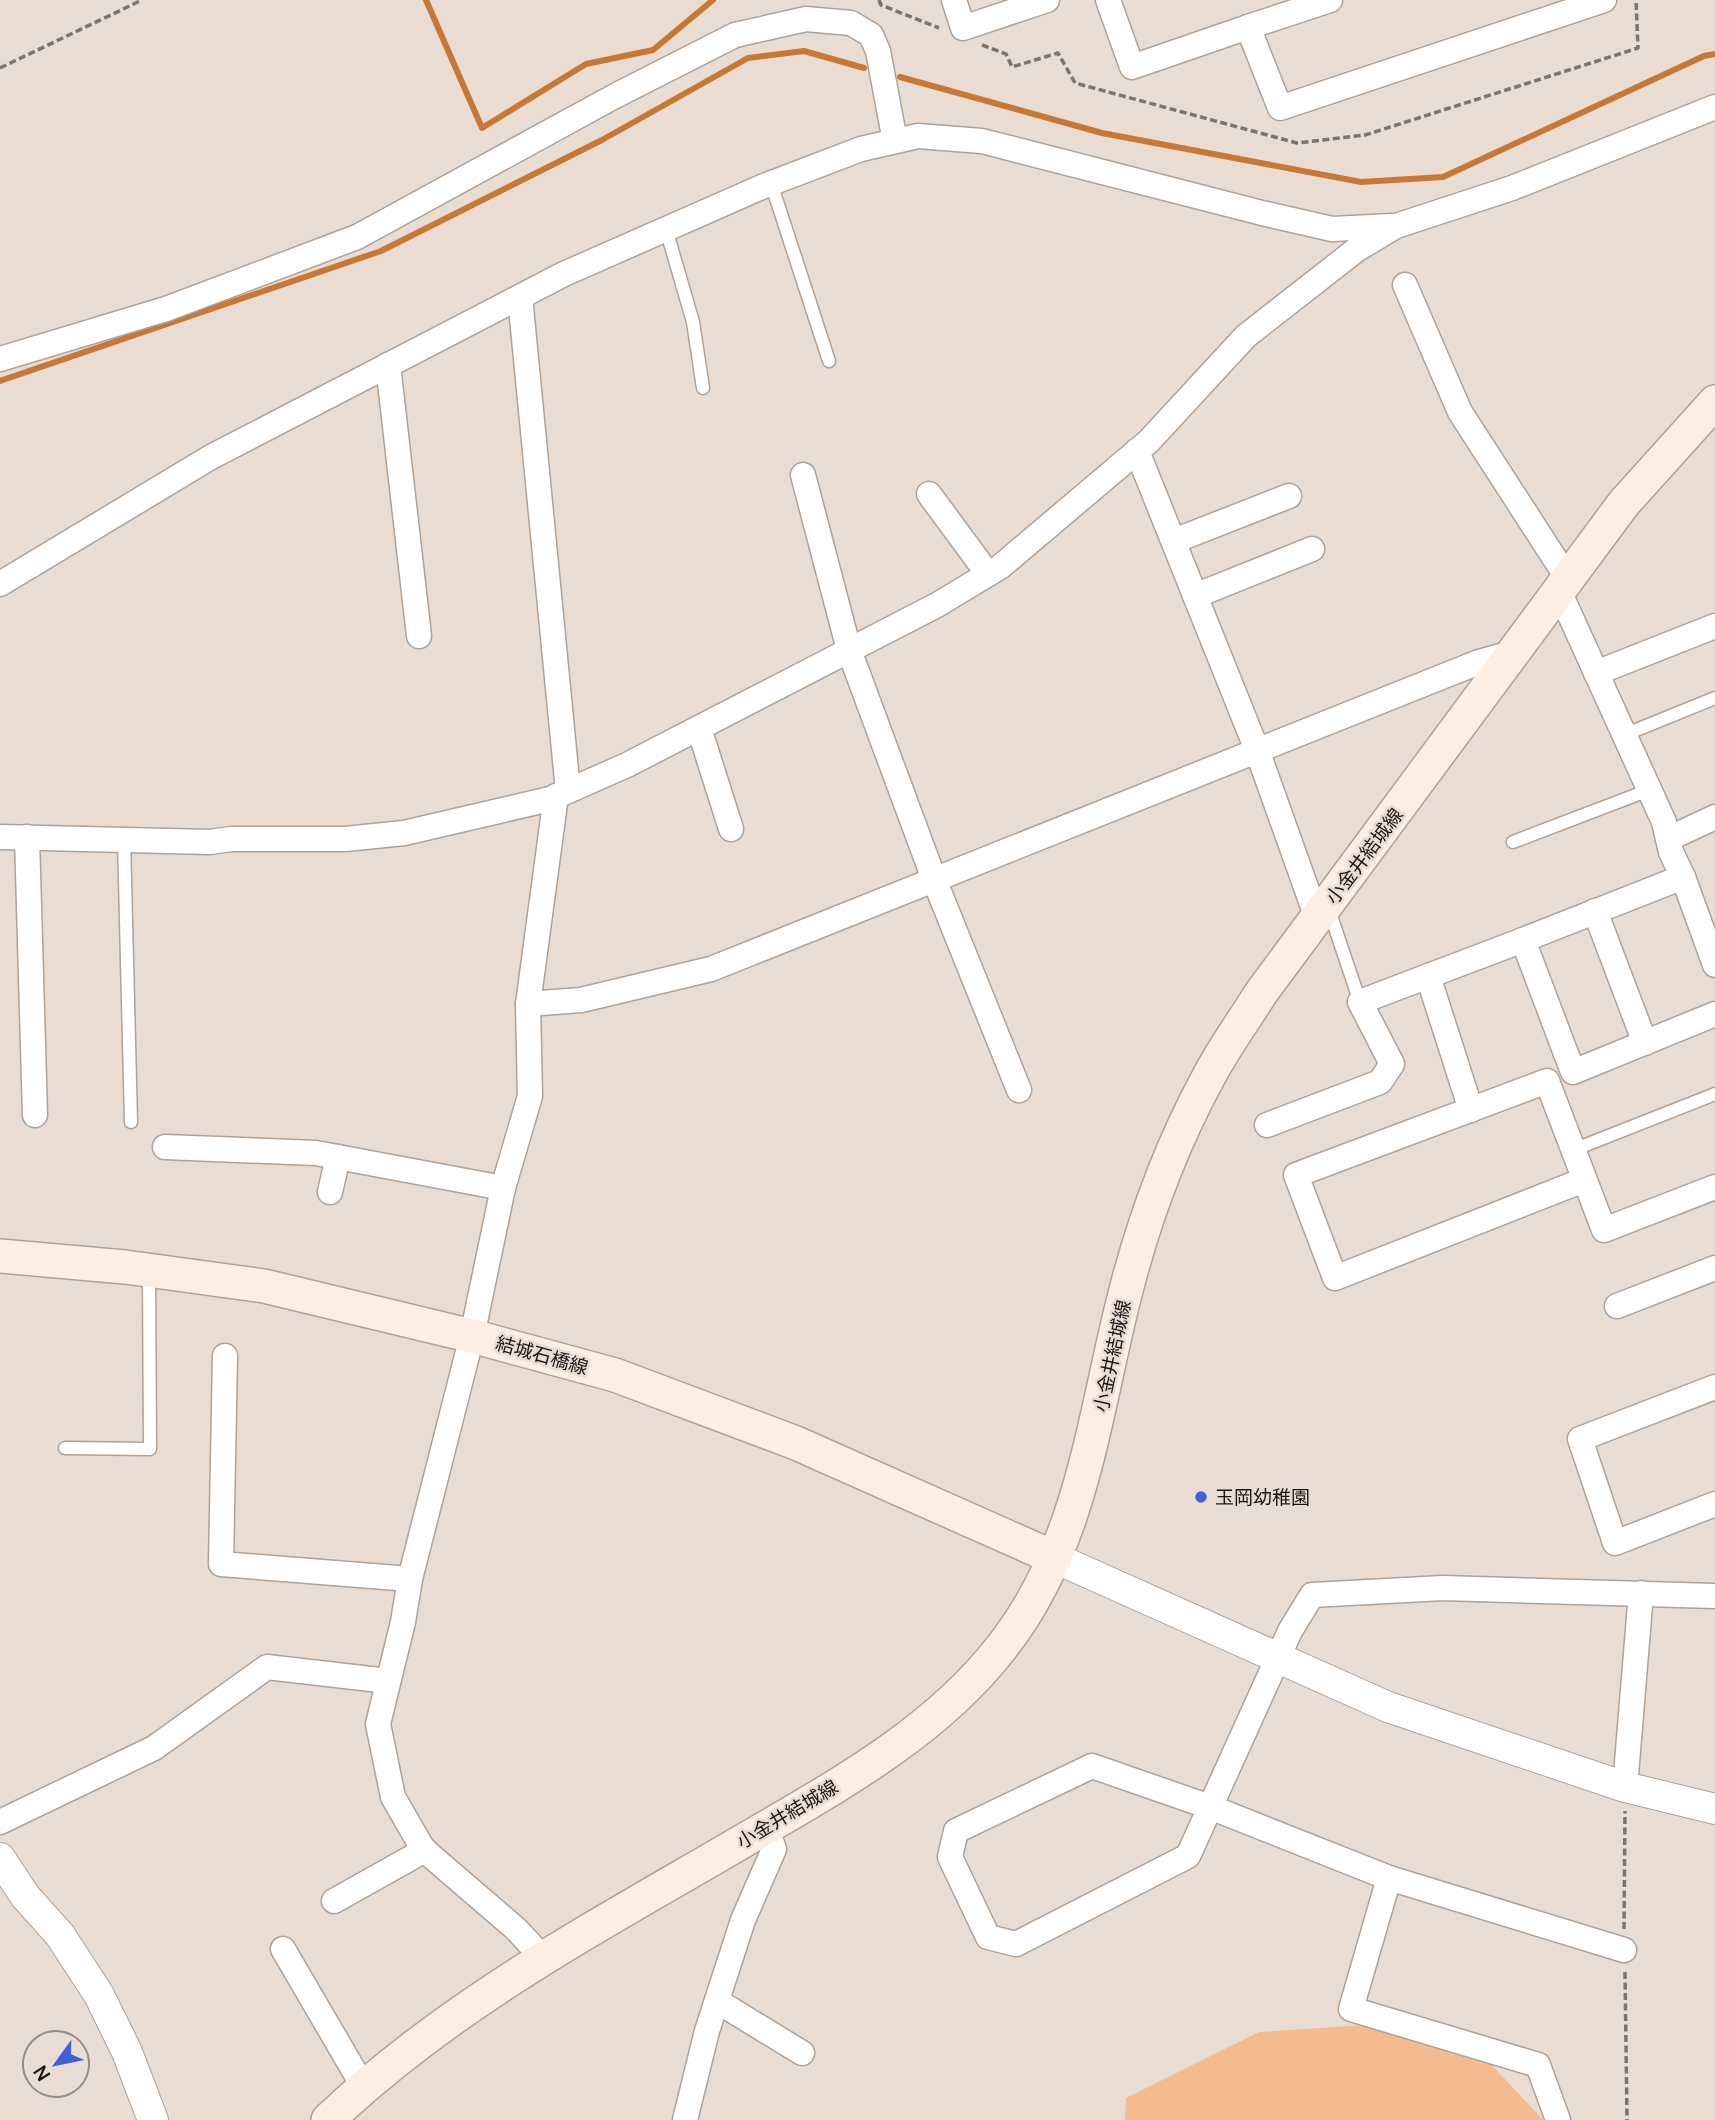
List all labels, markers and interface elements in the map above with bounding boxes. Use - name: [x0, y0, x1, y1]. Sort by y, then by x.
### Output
- street label: 小金井結城線: [1319, 803, 1409, 909]
- street label: 小金井結城線: [1087, 1298, 1137, 1414]
- street label: 結城石橋線: [493, 1329, 591, 1381]
- place label: 玉岡幼稚園: [1215, 1484, 1310, 1510]
- marker: 玉岡幼稚園: [1193, 1489, 1209, 1505]
- street label: 小金井結城線: [731, 1773, 843, 1855]
- north arrow: [21, 2029, 91, 2099]
- text: N: [27, 2060, 56, 2086]

